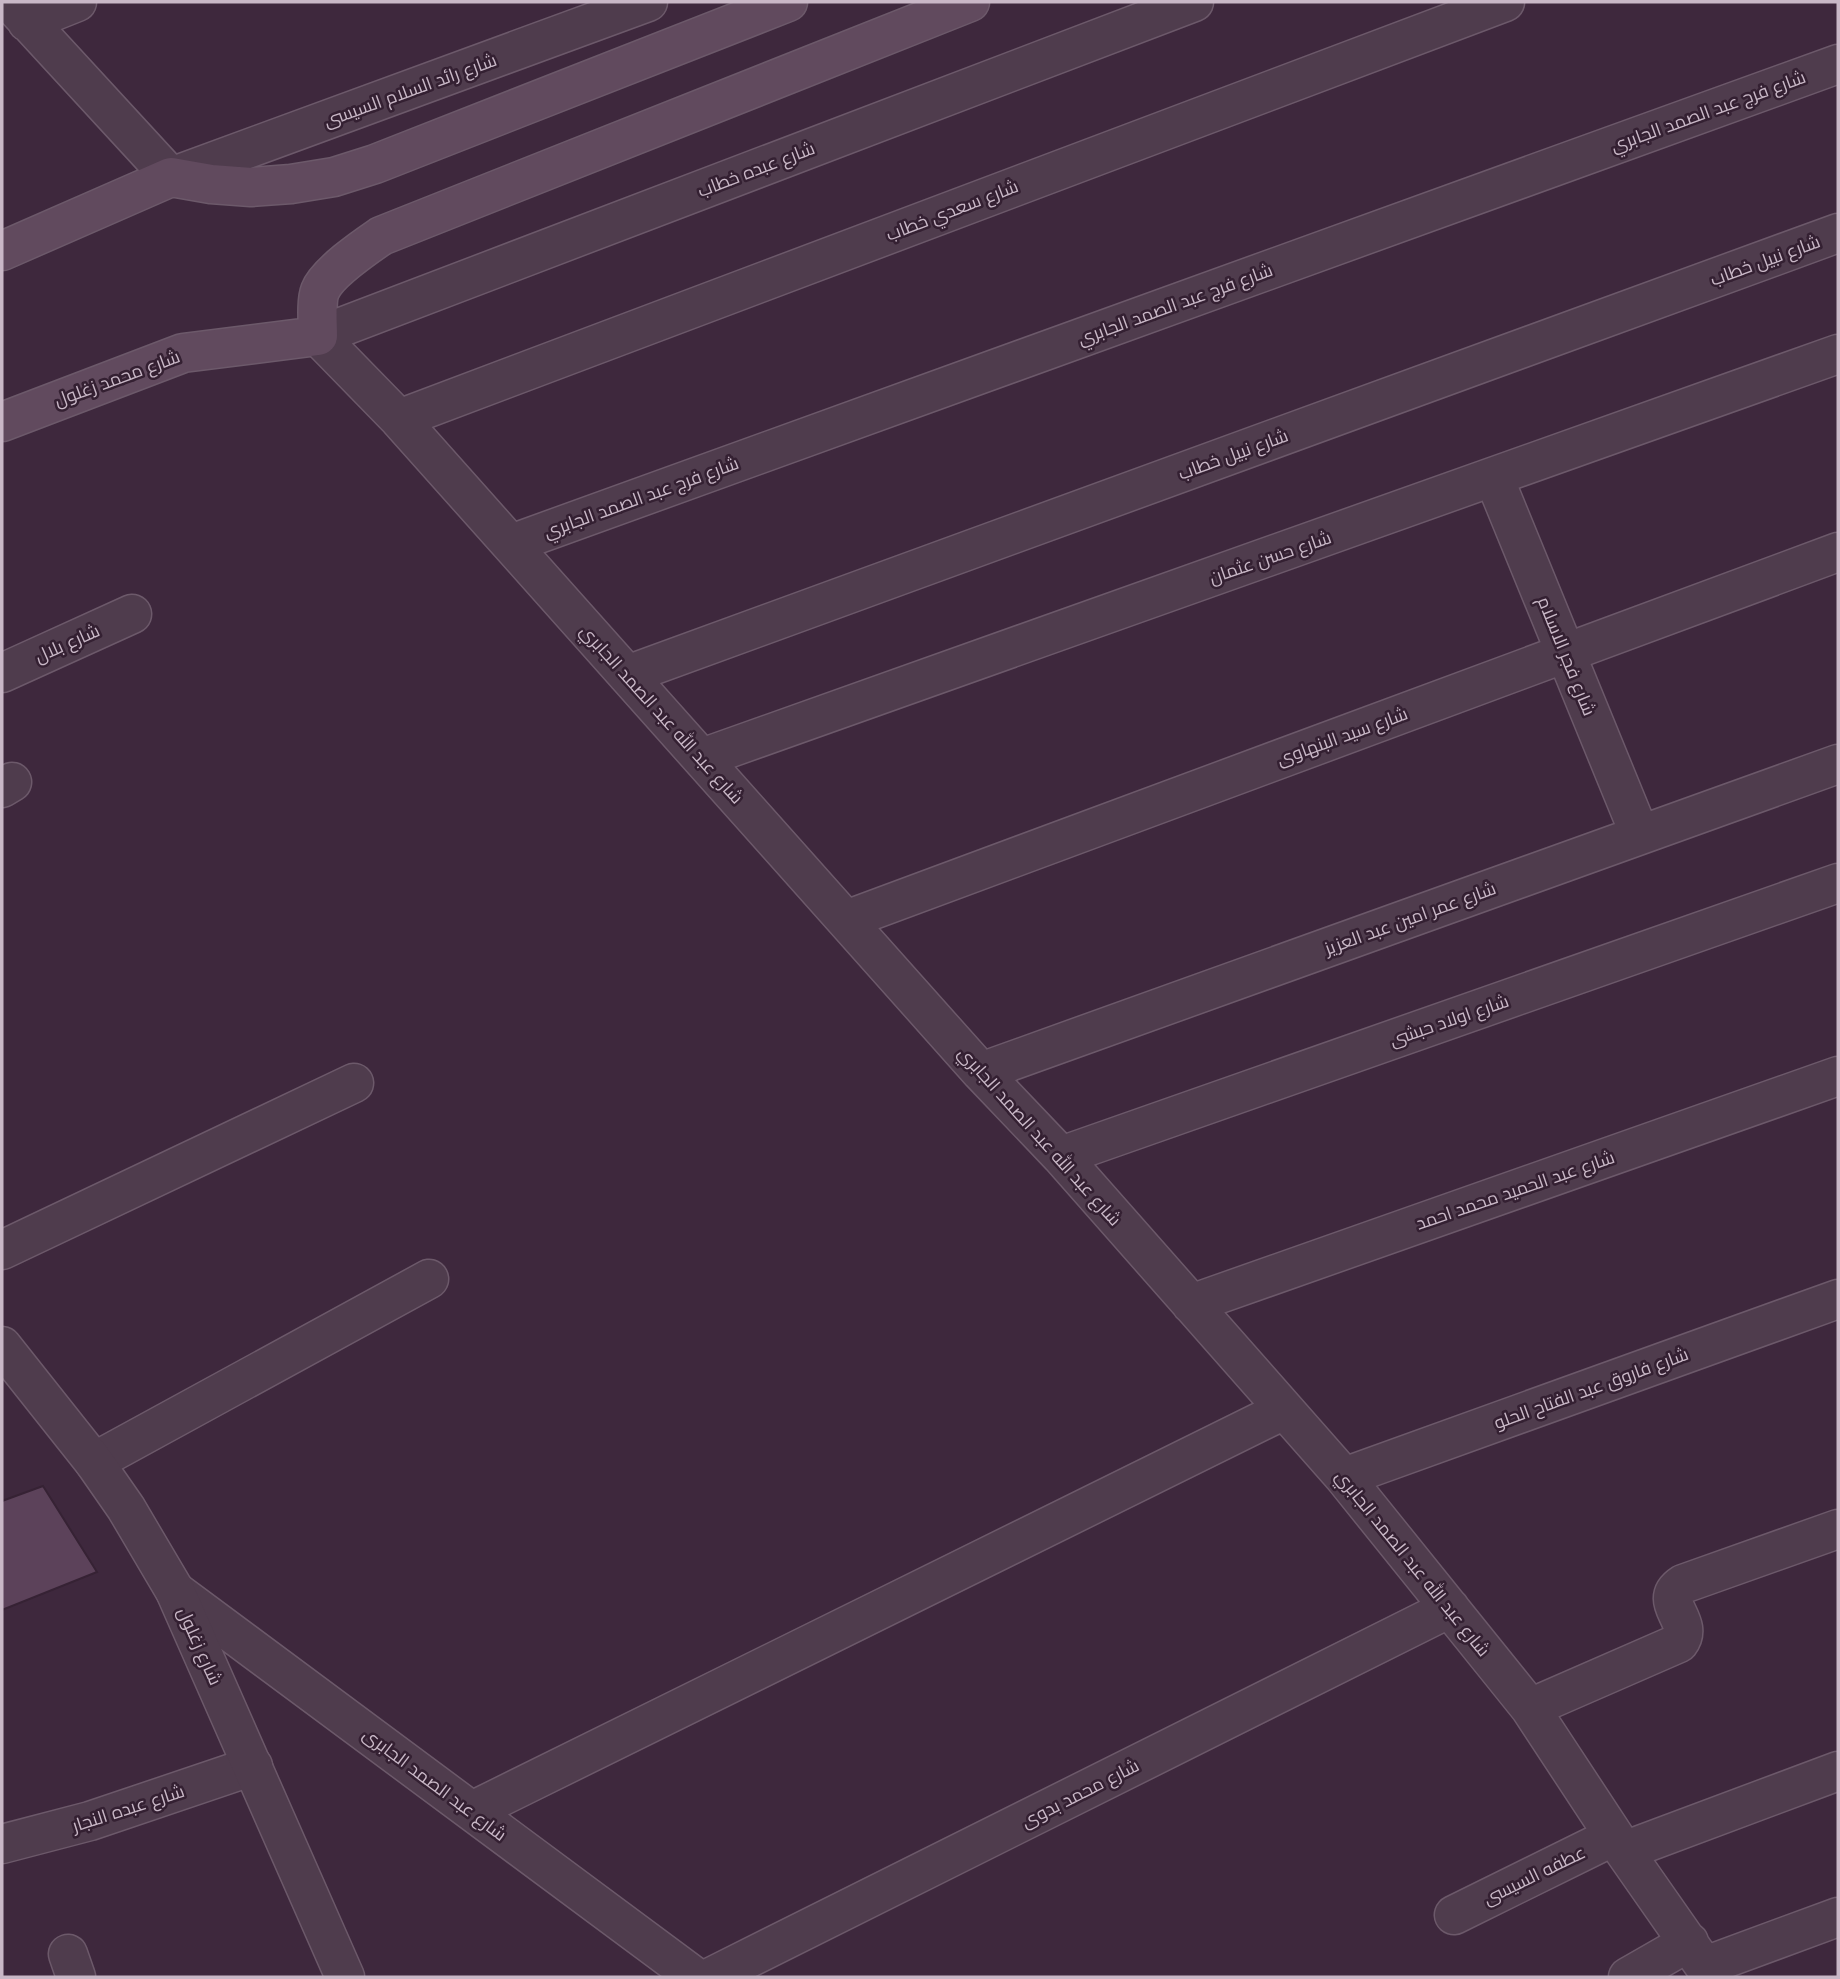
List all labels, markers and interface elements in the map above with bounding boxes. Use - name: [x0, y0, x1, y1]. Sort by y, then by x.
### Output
- street label: شارع رائد السلام السيسى: [320, 48, 500, 133]
- street label: شارع فرج عبد الصمد الجابري: [1607, 65, 1810, 160]
- street label: شارع عبده خطاب: [694, 136, 818, 203]
- street label: شارع سعدي خطاب: [883, 174, 1022, 249]
- street label: شارع نبيل خطاب: [1707, 229, 1824, 292]
- street label: شارع فرج عبد الصمد الجابري: [1074, 258, 1277, 353]
- street label: شارع محمد زغلول: [51, 345, 183, 412]
- street label: شارع نبيل خطاب: [1175, 423, 1292, 486]
- street label: شارع فرج عبد الصمد الجابري: [540, 451, 743, 546]
- street label: شارع حسن عثمان: [1206, 525, 1335, 590]
- street label: شارع فجر الاسلام: [1532, 593, 1601, 719]
- street label: شارع بلال: [31, 619, 103, 668]
- street label: شارع عبد الله عبد الصمد الجابري: [573, 619, 749, 811]
- street label: شارع سيد البنهاوى: [1273, 702, 1411, 771]
- street label: شارع عمر امين عبد العزيز: [1320, 876, 1499, 961]
- street label: شارع اولاد حبشى: [1386, 989, 1512, 1052]
- street label: شارع عبد الله عبد الصمد الجابري: [951, 1041, 1127, 1233]
- street label: شارع عبد الحميد محمد احمد: [1413, 1145, 1618, 1236]
- street label: شارع فاروق عبد الفتاح الحلو: [1491, 1342, 1692, 1435]
- street label: شارع عبد الله عبد الصمد الجابري: [1328, 1465, 1495, 1663]
- street label: شارع زغلول: [172, 1603, 227, 1689]
- street label: شارع عبد الصمد الجابرى: [358, 1722, 512, 1846]
- street label: شارع محمد بدوى: [1017, 1753, 1143, 1833]
- street label: شارع عبده النجار: [68, 1779, 187, 1838]
- street label: عطفه السيسى: [1479, 1840, 1589, 1910]

